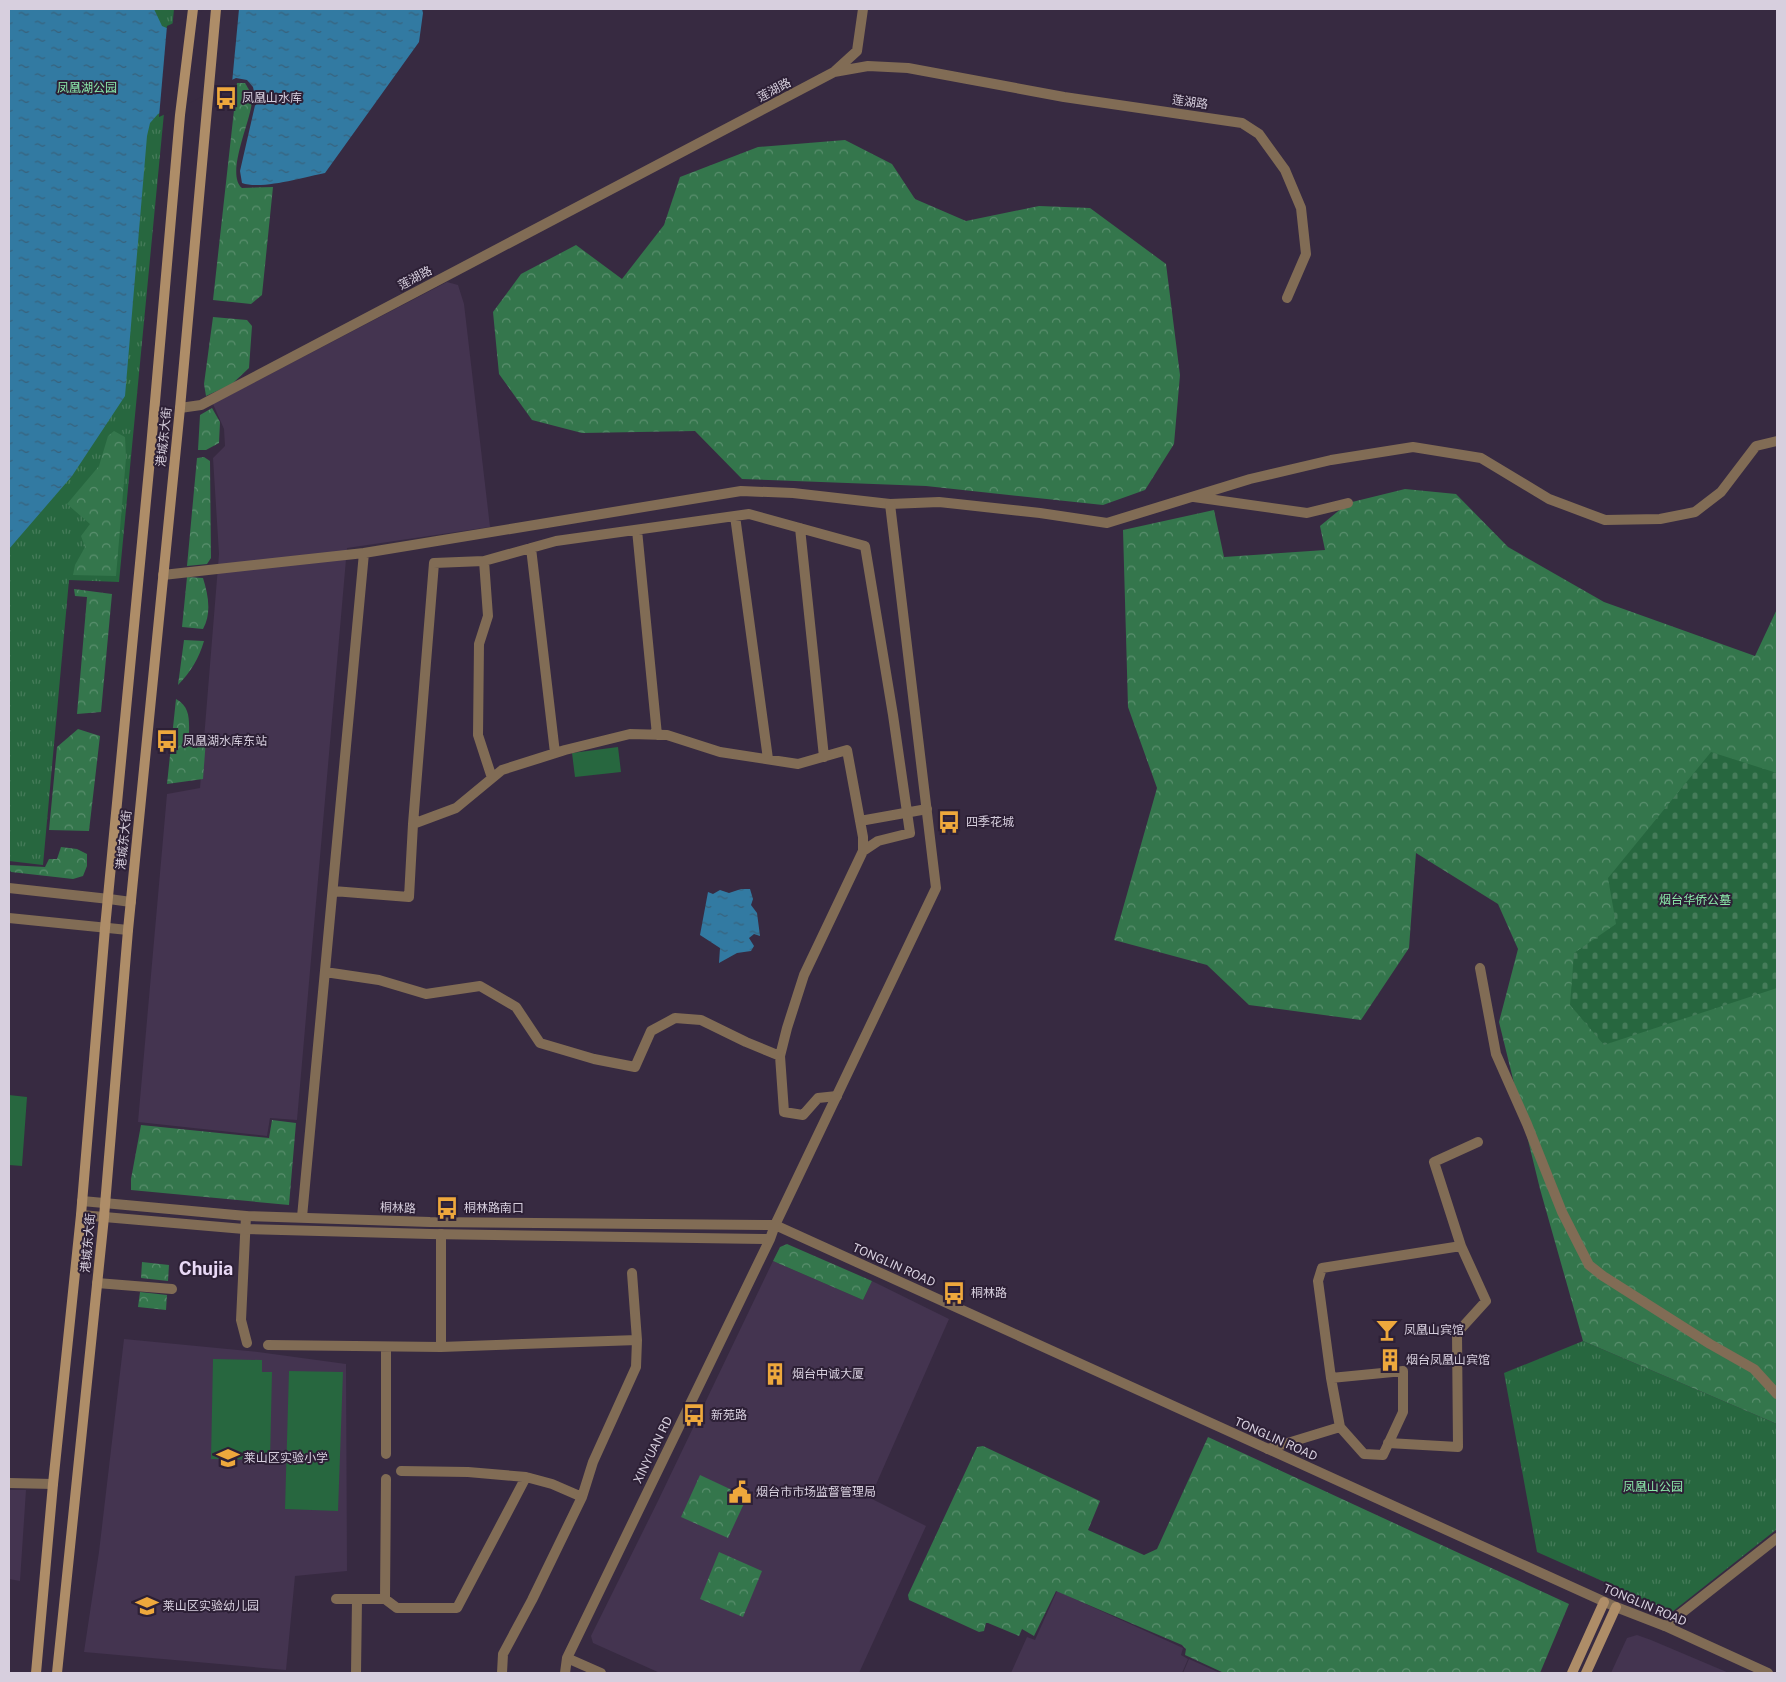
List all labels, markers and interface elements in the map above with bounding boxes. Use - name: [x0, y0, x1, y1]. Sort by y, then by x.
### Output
- street label: 莲湖路: [755, 75, 793, 105]
- park label: 凤凰湖公园: [57, 81, 117, 95]
- bus stop icon: 凤凰山水库: [213, 85, 239, 111]
- place label: 凤凰山水库: [242, 91, 302, 105]
- street label: 莲湖路: [1171, 93, 1209, 111]
- street label: 莲湖路: [396, 263, 434, 293]
- street label: 港城东大街: [154, 406, 174, 468]
- bus stop icon: 凤凰湖水库东站: [154, 728, 180, 754]
- place label: 凤凰湖水库东站: [183, 734, 267, 748]
- street label: 港城东大街: [114, 809, 134, 871]
- bus stop icon: 四季花城: [936, 809, 962, 835]
- place label: 四季花城: [966, 815, 1014, 829]
- park label: 烟台华侨公墓: [1659, 893, 1731, 907]
- bus stop icon: 桐林路南口: [434, 1195, 460, 1221]
- street label: 桐林路: [380, 1200, 416, 1216]
- place label: 桐林路南口: [464, 1201, 524, 1215]
- street label: 港城东大街: [78, 1212, 98, 1274]
- street label: TONGLIN ROAD: [850, 1240, 938, 1290]
- district label: Chujia: [179, 1258, 233, 1279]
- bus stop icon: 桐林路: [941, 1280, 967, 1306]
- place label: 桐林路: [971, 1286, 1007, 1300]
- bar icon: 凤凰山宾馆: [1374, 1317, 1400, 1343]
- place label: 凤凰山宾馆: [1404, 1323, 1464, 1337]
- building icon: 烟台凤凰山宾馆: [1377, 1347, 1403, 1373]
- place label: 烟台凤凰山宾馆: [1406, 1353, 1490, 1367]
- building icon: 烟台中诚大厦: [762, 1361, 788, 1387]
- place label: 烟台中诚大厦: [792, 1367, 864, 1381]
- bus stop icon: 新苑路: [681, 1402, 707, 1428]
- place label: 新苑路: [711, 1408, 747, 1422]
- street label: XINYUAN RD: [631, 1414, 675, 1486]
- street label: TONGLIN ROAD: [1232, 1414, 1320, 1464]
- school or university icon: 莱山区实验小学: [215, 1445, 241, 1471]
- place label: 莱山区实验小学: [244, 1451, 328, 1465]
- public building icon: 烟台市市场监督管理局: [727, 1479, 753, 1505]
- park label: 凤凰山公园: [1623, 1480, 1683, 1494]
- place label: 烟台市市场监督管理局: [756, 1485, 876, 1499]
- street label: TONGLIN ROAD: [1601, 1581, 1689, 1629]
- school or university icon: 莱山区实验幼儿园: [134, 1593, 160, 1619]
- place label: 莱山区实验幼儿园: [163, 1599, 259, 1613]

